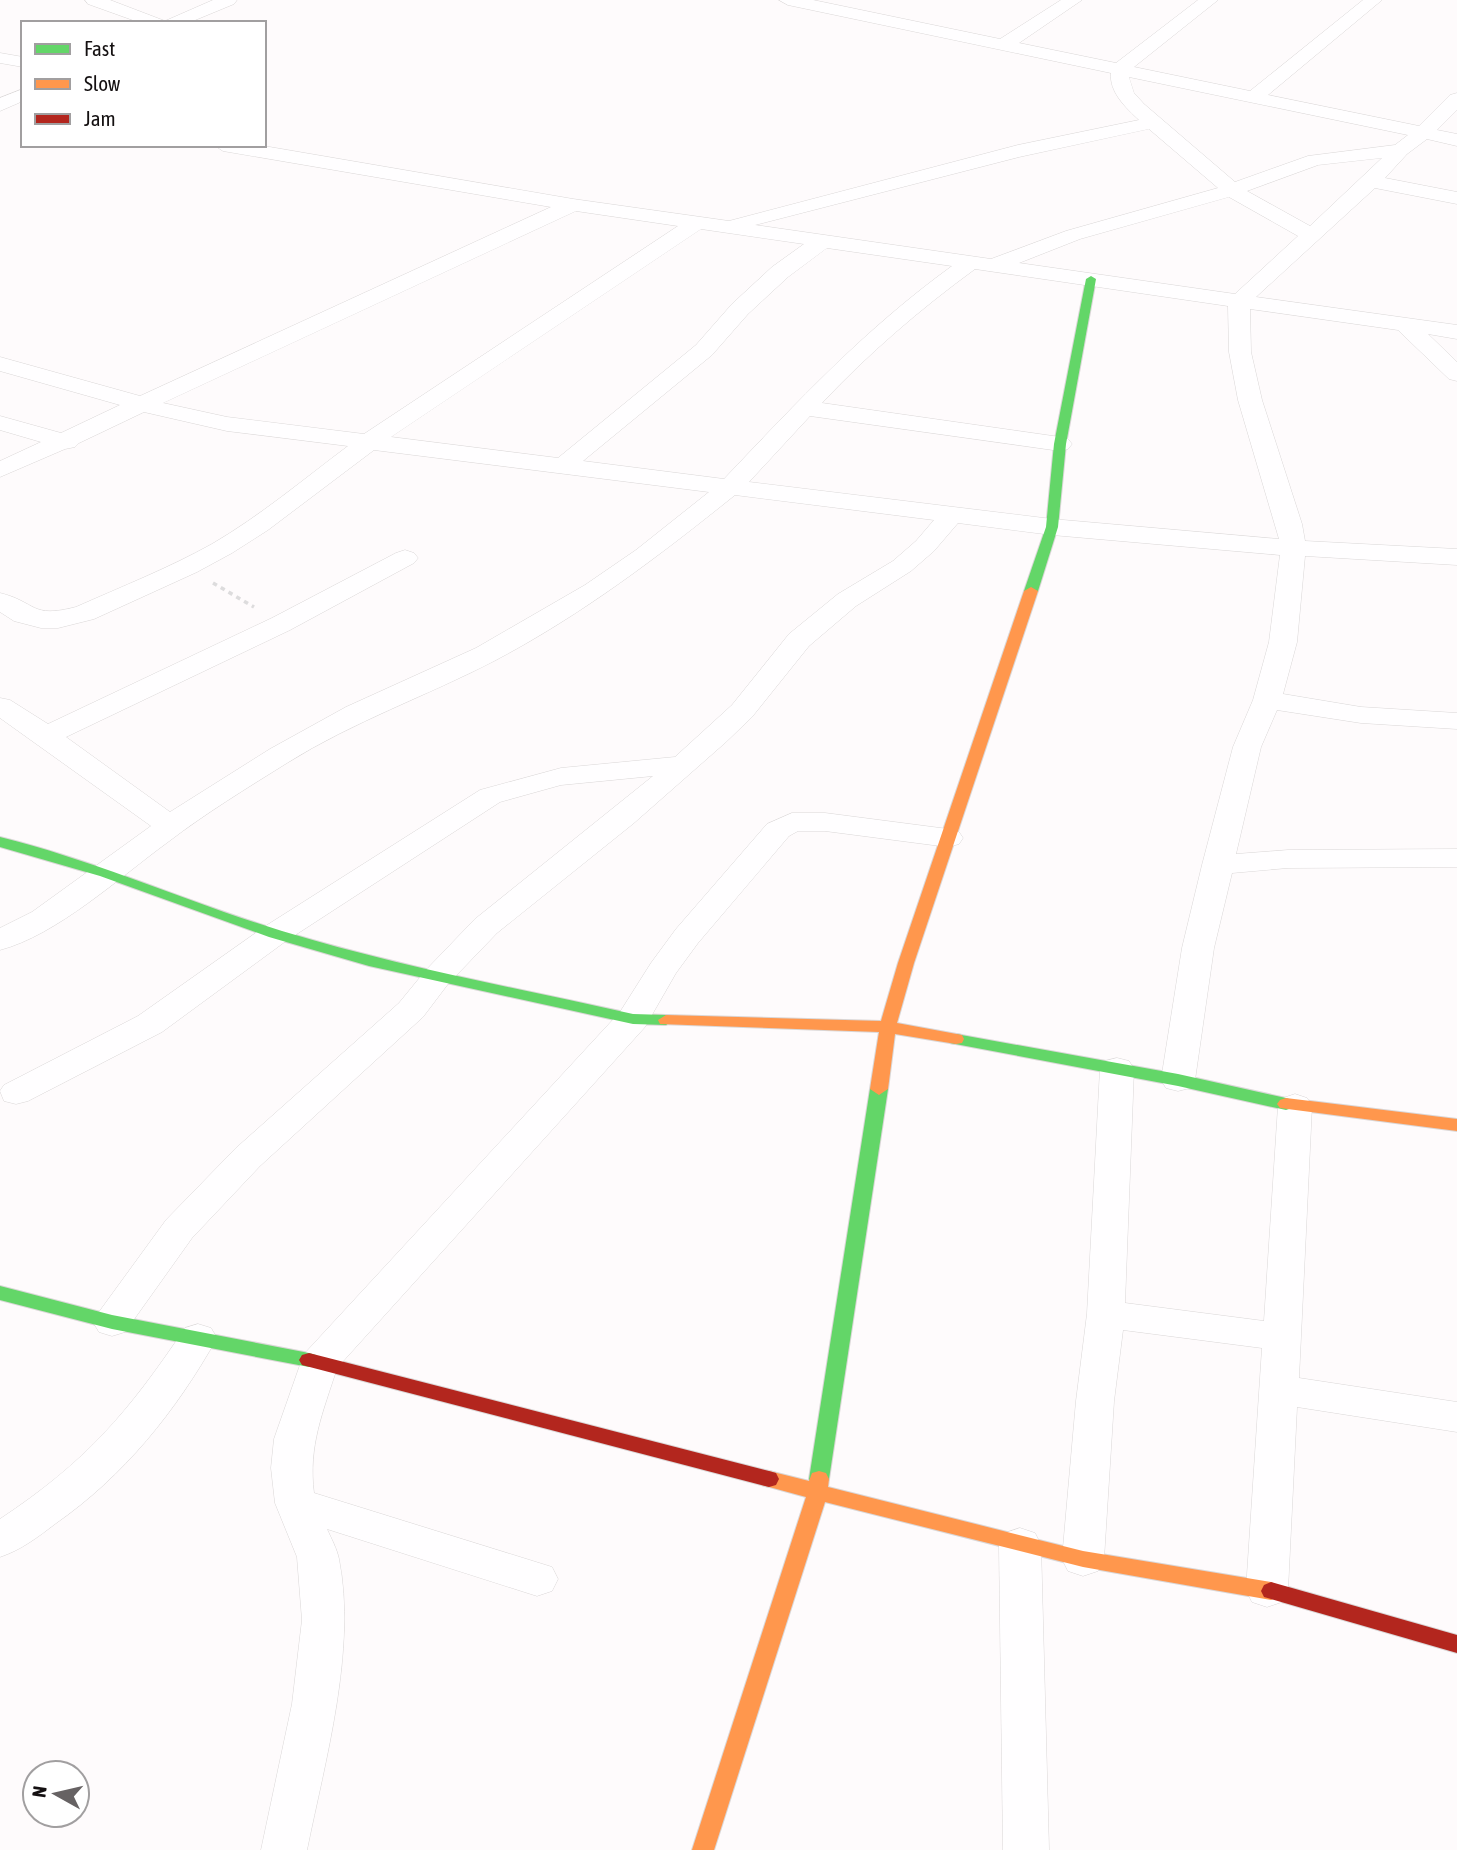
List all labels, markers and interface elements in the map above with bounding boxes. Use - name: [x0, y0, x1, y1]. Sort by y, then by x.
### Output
- legend: [21, 21, 266, 147]
- text: Fast: [84, 36, 115, 60]
- text: Slow: [84, 71, 121, 95]
- text: Jam: [84, 106, 116, 130]
- north arrow: [21, 1759, 91, 1829]
- text: N: [27, 1785, 51, 1799]

